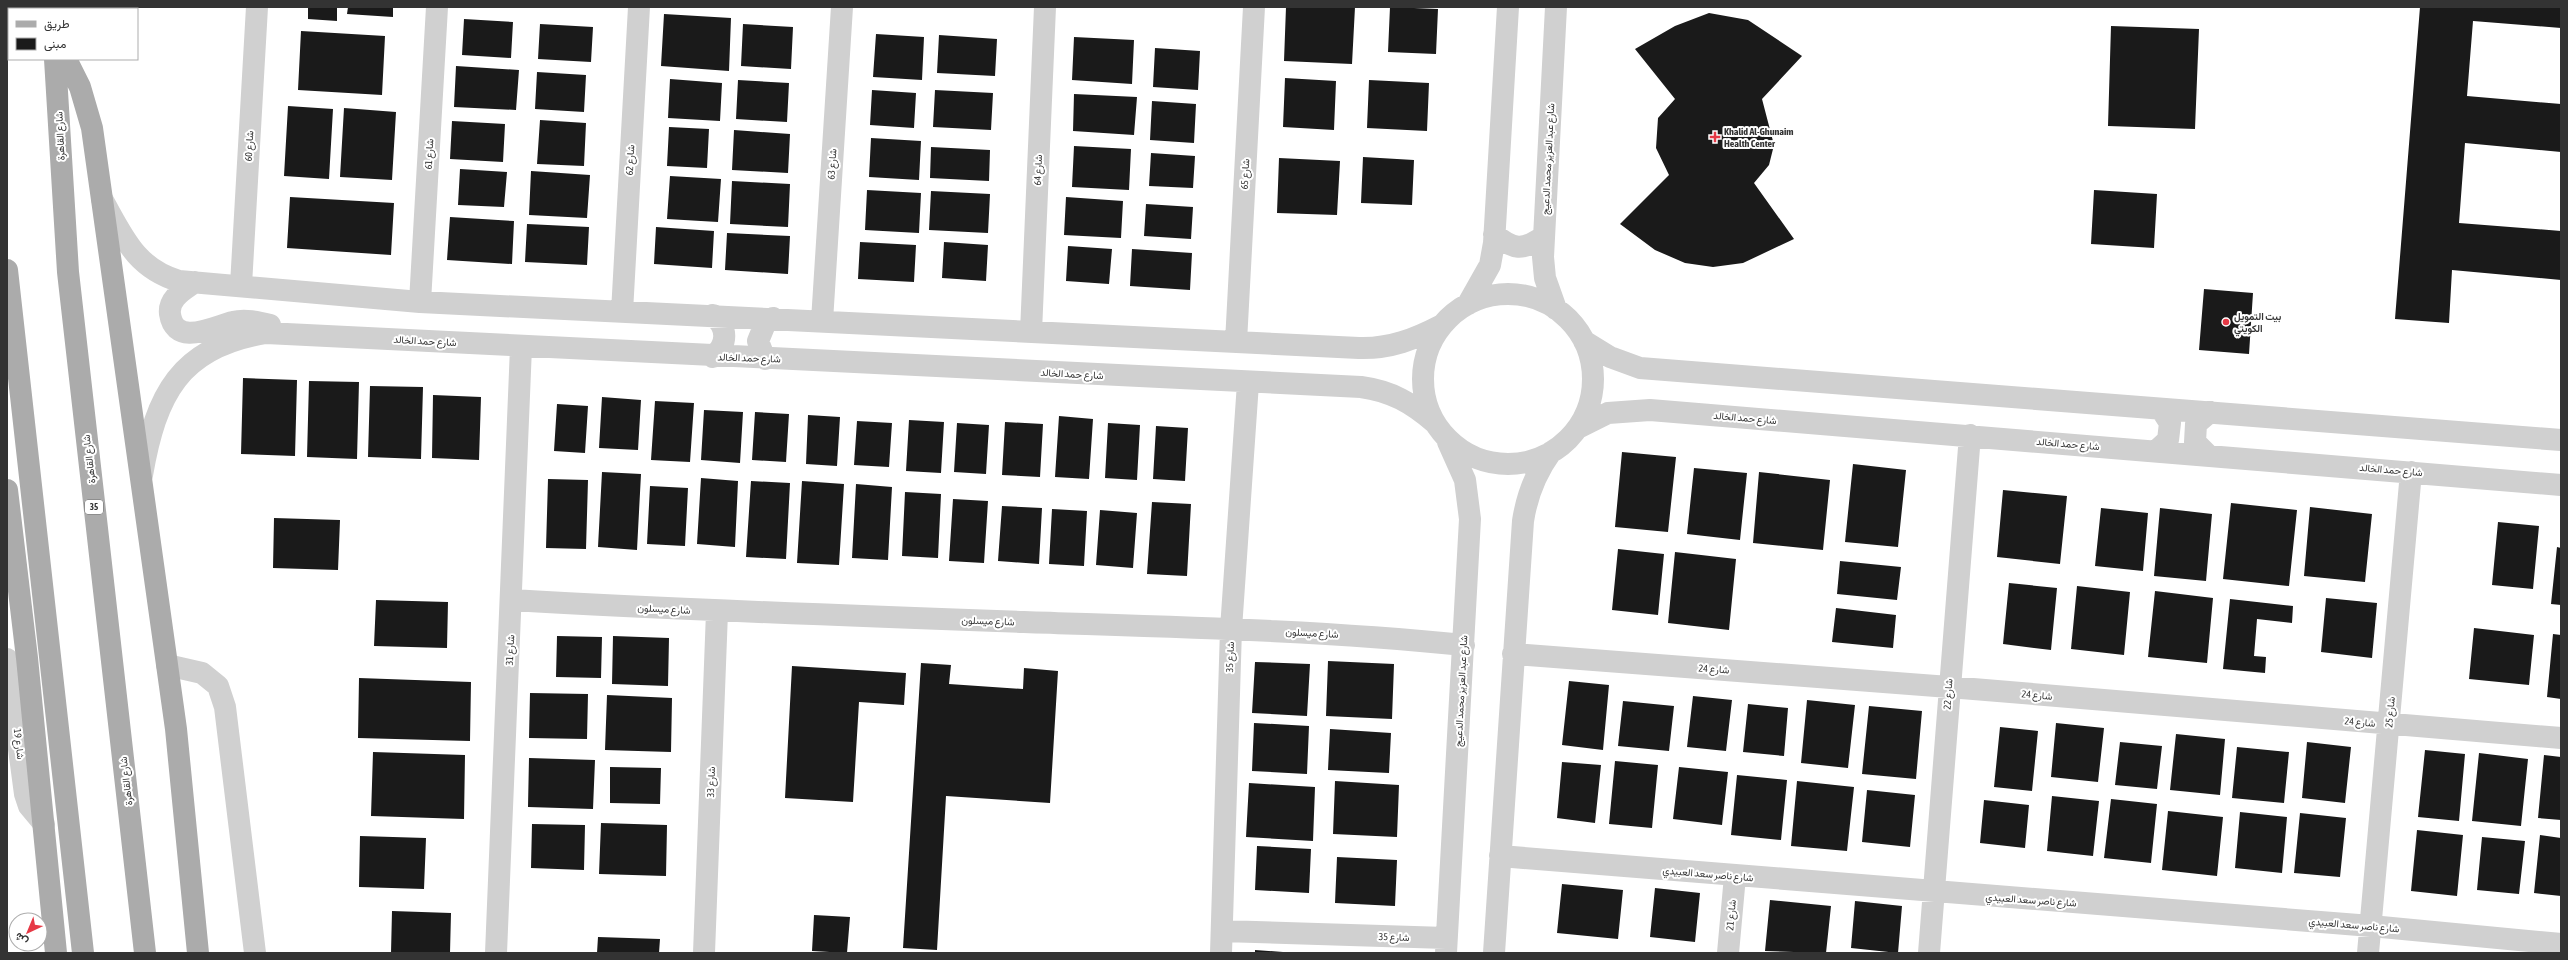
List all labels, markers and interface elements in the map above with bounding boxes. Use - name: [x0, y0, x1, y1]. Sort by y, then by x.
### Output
- legend: [8, 8, 138, 60]
- text: طريق: [44, 17, 70, 32]
- text: مبنى: [44, 37, 66, 52]
- street label: شارع عبد العزيز محمد الدعيج: [1540, 103, 1557, 215]
- street label: شارع القاهرة: [53, 111, 68, 161]
- place label: Khalid Al-Ghunaim Health Center: [1724, 126, 1794, 149]
- street label: شارع 60: [243, 130, 256, 162]
- marker: Khalid Al-Ghunaim Health Center: [1709, 131, 1721, 143]
- street label: شارع 61: [423, 138, 436, 170]
- street label: شارع 62: [624, 144, 637, 176]
- street label: شارع 63: [825, 148, 840, 180]
- street label: شارع 64: [1032, 154, 1045, 186]
- street label: شارع 65: [1239, 158, 1252, 190]
- place label: بيت التمويل الكويتي: [2234, 311, 2281, 337]
- marker: بيت التمويل الكويتي: [2221, 317, 2231, 327]
- street label: شارع حمد الخالد: [393, 334, 457, 349]
- street label: شارع حمد الخالد: [717, 351, 781, 366]
- street label: شارع حمد الخالد: [1040, 367, 1104, 382]
- street label: شارع حمد الخالد: [1713, 410, 1777, 427]
- street label: شارع القاهرة: [81, 434, 98, 484]
- street label: شارع حمد الخالد: [2036, 436, 2100, 453]
- street label: شارع حمد الخالد: [2359, 462, 2423, 479]
- road number: 35: [85, 500, 103, 514]
- street label: شارع ميسلون: [637, 602, 691, 617]
- street label: شارع ميسلون: [961, 615, 1015, 628]
- street label: شارع ميسلون: [1285, 626, 1339, 641]
- street label: شارع 31: [504, 634, 517, 666]
- street label: شارع عبد العزيز محمد الدعيج: [1453, 635, 1470, 747]
- street label: شارع 35: [1224, 641, 1237, 673]
- street label: شارع 24: [1698, 662, 1730, 677]
- street label: شارع 22: [1941, 678, 1956, 710]
- street label: شارع 24: [2021, 688, 2053, 703]
- street label: شارع 25: [2383, 696, 2398, 728]
- street label: شارع 24: [2344, 715, 2376, 730]
- street label: شارع 19: [11, 728, 26, 760]
- street label: شارع القاهرة: [118, 756, 135, 806]
- street label: شارع 33: [705, 766, 718, 798]
- street label: شارع ناصر سعد العبيدي: [1662, 865, 1754, 886]
- street label: شارع ناصر سعد العبيدي: [1985, 891, 2077, 912]
- street label: شارع 21: [1724, 899, 1739, 931]
- north arrow: [8, 912, 48, 952]
- street label: شارع ناصر سعد العبيدي: [2308, 916, 2400, 937]
- text: ش: [12, 930, 31, 948]
- street label: شارع 35: [1378, 931, 1410, 944]

